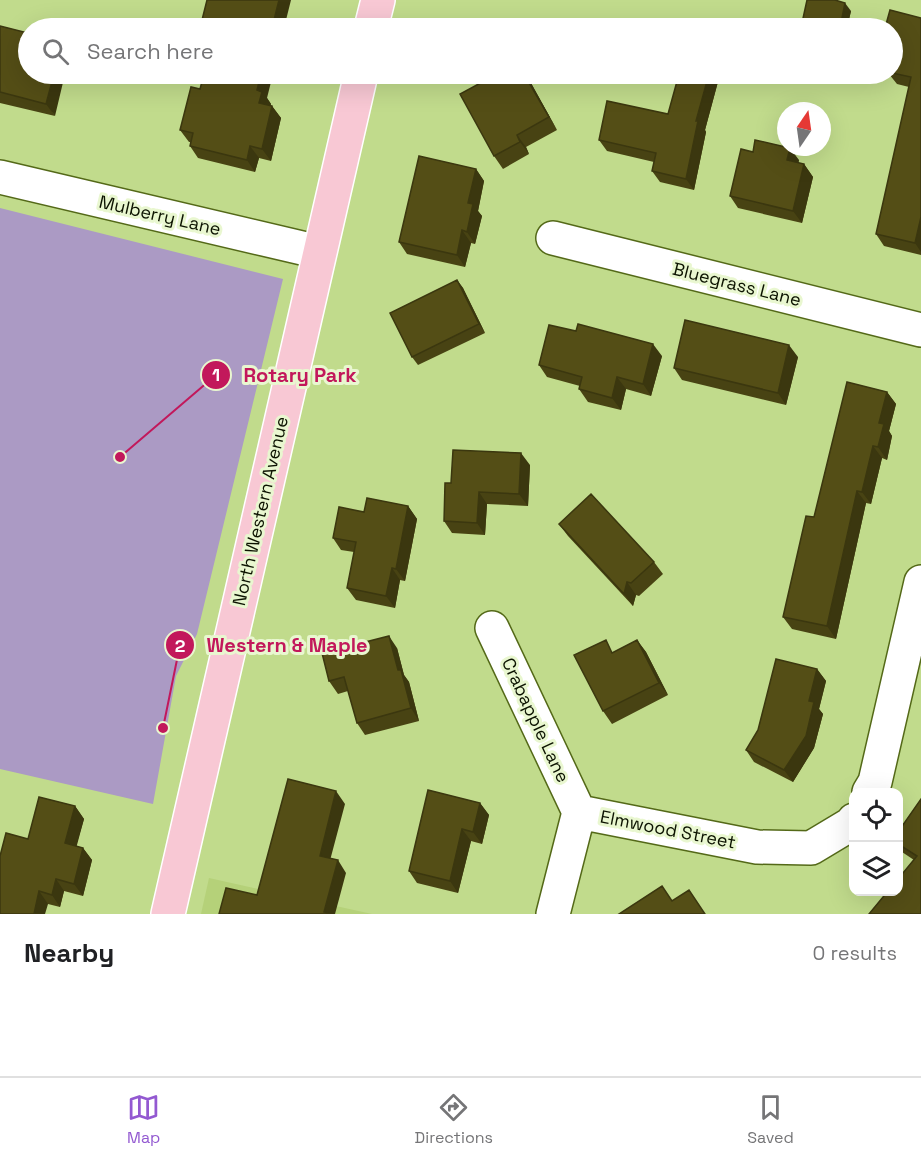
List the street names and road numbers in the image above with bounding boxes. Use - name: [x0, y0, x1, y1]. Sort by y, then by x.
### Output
- street label: Mulberry Lane: [97, 190, 223, 240]
- street label: Bluegrass Lane: [670, 257, 804, 311]
- street label: North Western Avenue: [227, 414, 293, 608]
- street label: Crabapple Lane: [497, 654, 575, 786]
- street label: Elmwood Street: [598, 805, 738, 853]

